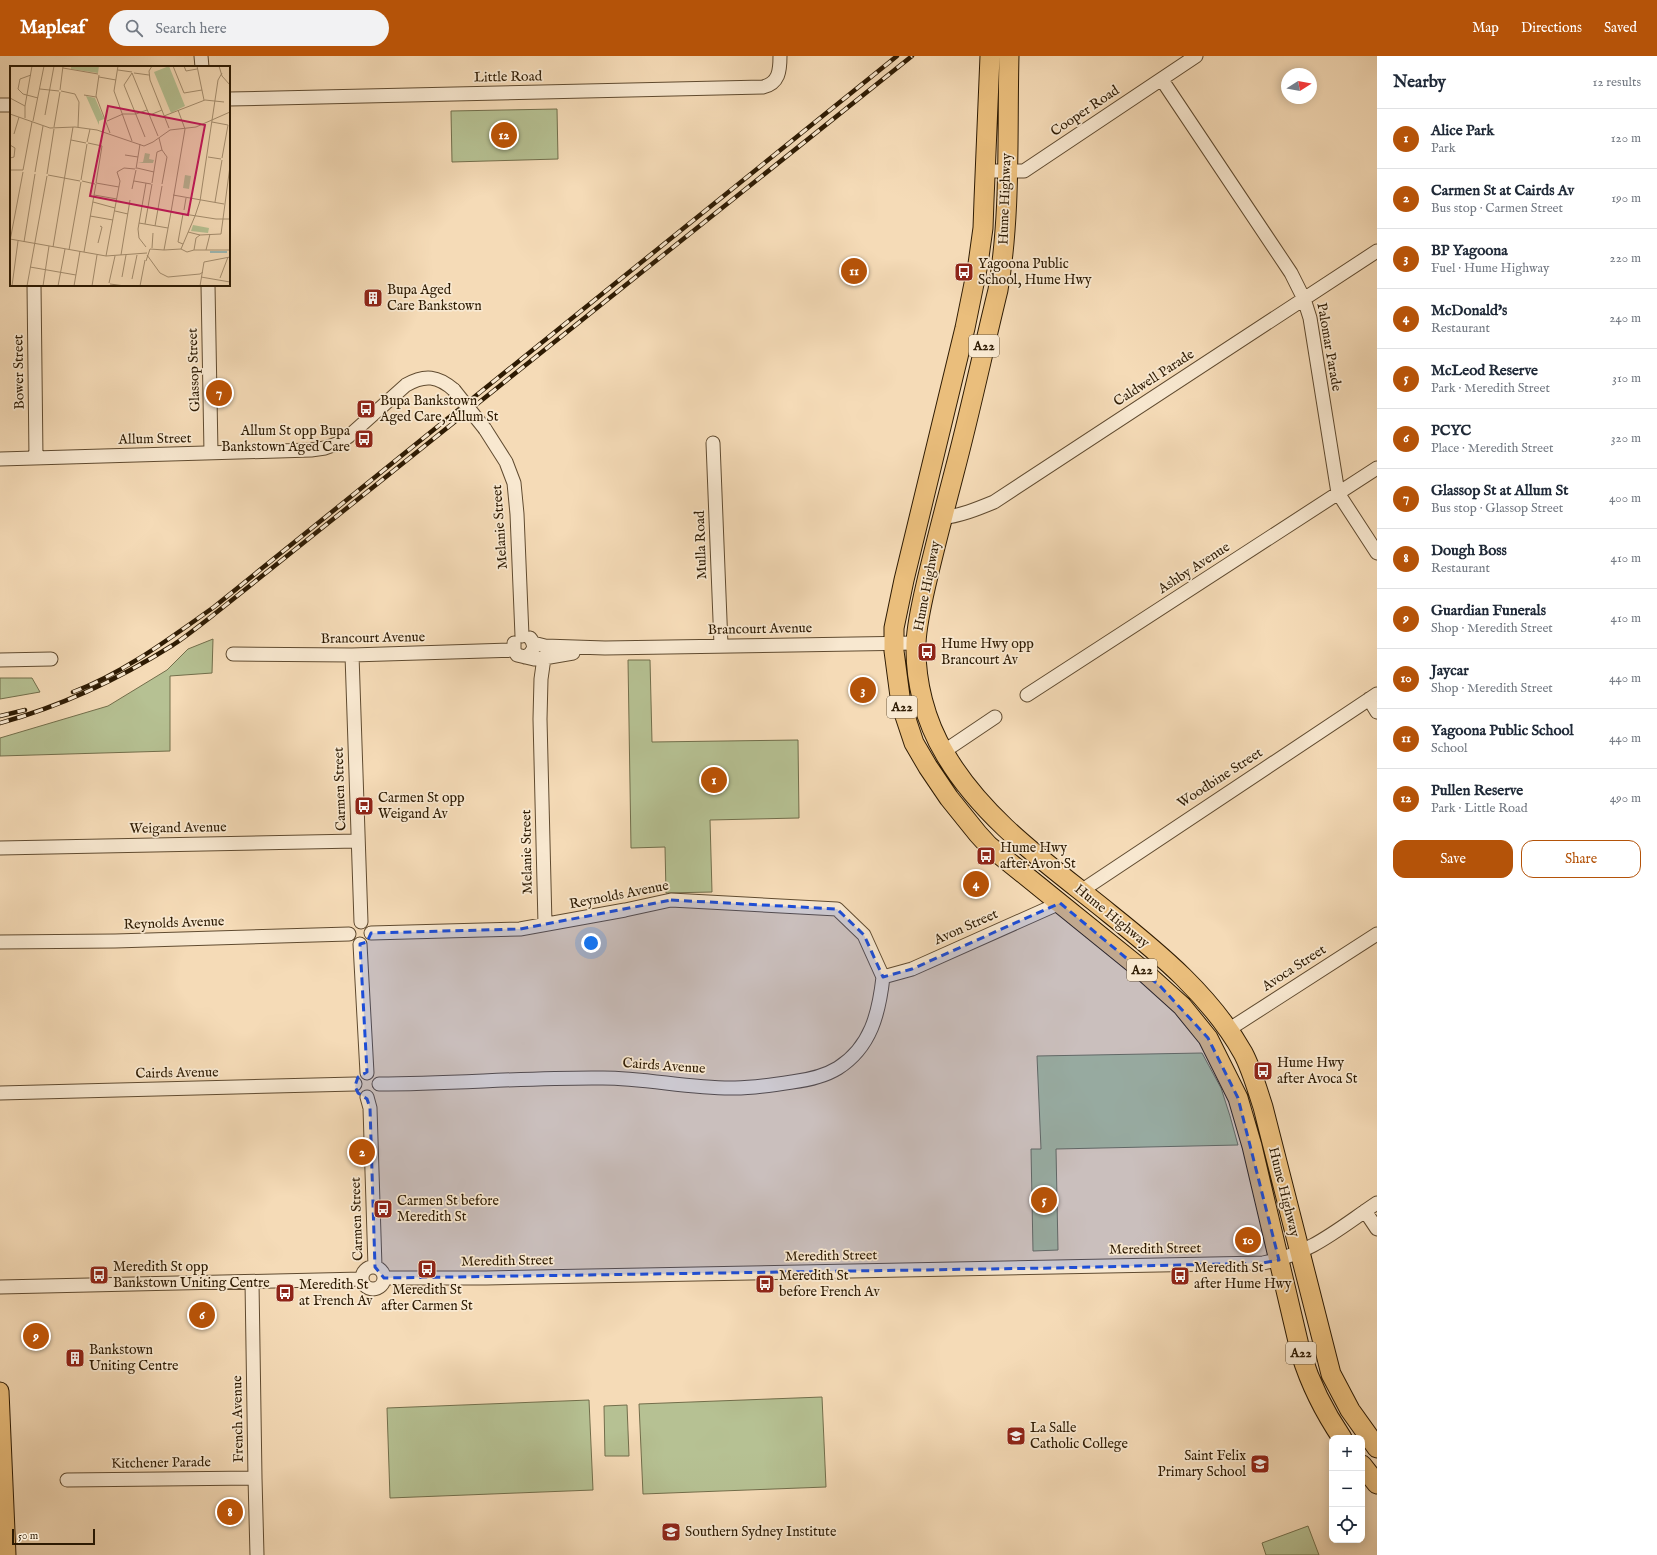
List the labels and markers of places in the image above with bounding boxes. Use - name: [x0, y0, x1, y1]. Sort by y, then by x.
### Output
- pin: 12: [491, 120, 517, 150]
- place label: Yagoona Public School, Hume Hwy: [978, 255, 1092, 289]
- pin: 11: [841, 256, 867, 286]
- bus stop icon: Yagoona Public School, Hume Hwy: [953, 261, 975, 283]
- place label: Bupa Aged Care Bankstown: [387, 281, 482, 315]
- building icon: Bupa Aged Care Bankstown: [362, 287, 384, 309]
- pin: 7: [206, 378, 232, 408]
- place label: Bupa Bankstown Aged Care, Allum St: [379, 392, 499, 426]
- bus stop icon: Bupa Bankstown Aged Care, Allum St: [355, 398, 377, 420]
- place label: Allum St opp Bupa Bankstown Aged Care: [221, 422, 351, 456]
- bus stop icon: Allum St opp Bupa Bankstown Aged Care: [353, 428, 375, 450]
- place label: Hume Hwy opp Brancourt Av: [941, 635, 1034, 669]
- bus stop icon: Hume Hwy opp Brancourt Av: [916, 641, 938, 663]
- pin: 3: [850, 675, 876, 705]
- pin: 1: [701, 765, 727, 795]
- place label: Carmen St opp Weigand Av: [378, 789, 465, 823]
- bus stop icon: Carmen St opp Weigand Av: [353, 795, 375, 817]
- place label: Hume Hwy after Avon St: [1000, 839, 1076, 873]
- bus stop icon: Hume Hwy after Avon St: [975, 845, 997, 867]
- pin: 4: [963, 869, 989, 899]
- place label: Hume Hwy after Avoca St: [1277, 1054, 1358, 1088]
- bus stop icon: Hume Hwy after Avoca St: [1252, 1060, 1274, 1082]
- pin: 2: [349, 1137, 375, 1167]
- pin: 5: [1031, 1185, 1057, 1215]
- place label: Carmen St before Meredith St: [397, 1192, 499, 1226]
- bus stop icon: Carmen St before Meredith St: [372, 1198, 394, 1220]
- pin: 10: [1235, 1225, 1261, 1255]
- place label: Meredith St opp Bankstown Uniting Centre: [113, 1258, 270, 1292]
- bus stop icon: Meredith St after Carmen St: [416, 1258, 438, 1280]
- place label: Meredith St after Hume Hwy: [1194, 1259, 1292, 1293]
- bus stop icon: Meredith St opp Bankstown Uniting Centre: [88, 1264, 110, 1286]
- bus stop icon: Meredith St after Hume Hwy: [1169, 1265, 1191, 1287]
- place label: Meredith St before French Av: [779, 1267, 880, 1301]
- bus stop icon: Meredith St before French Av: [754, 1273, 776, 1295]
- place label: Meredith St at French Av: [299, 1276, 373, 1310]
- place label: Meredith St after Carmen St: [381, 1281, 473, 1315]
- bus stop icon: Meredith St at French Av: [274, 1282, 296, 1304]
- pin: 6: [189, 1300, 215, 1330]
- pin: 9: [23, 1321, 49, 1351]
- place label: Bankstown Uniting Centre: [89, 1341, 179, 1375]
- building icon: Bankstown Uniting Centre: [64, 1347, 86, 1369]
- place label: La Salle Catholic College: [1030, 1419, 1128, 1453]
- school or university icon: La Salle Catholic College: [1005, 1425, 1027, 1447]
- place label: Saint Felix Primary School: [1158, 1447, 1246, 1481]
- school or university icon: Saint Felix Primary School: [1249, 1453, 1271, 1475]
- pin: 8: [217, 1497, 243, 1527]
- school or university icon: Southern Sydney Institute: [660, 1521, 682, 1543]
- place label: Southern Sydney Institute: [685, 1523, 837, 1541]

